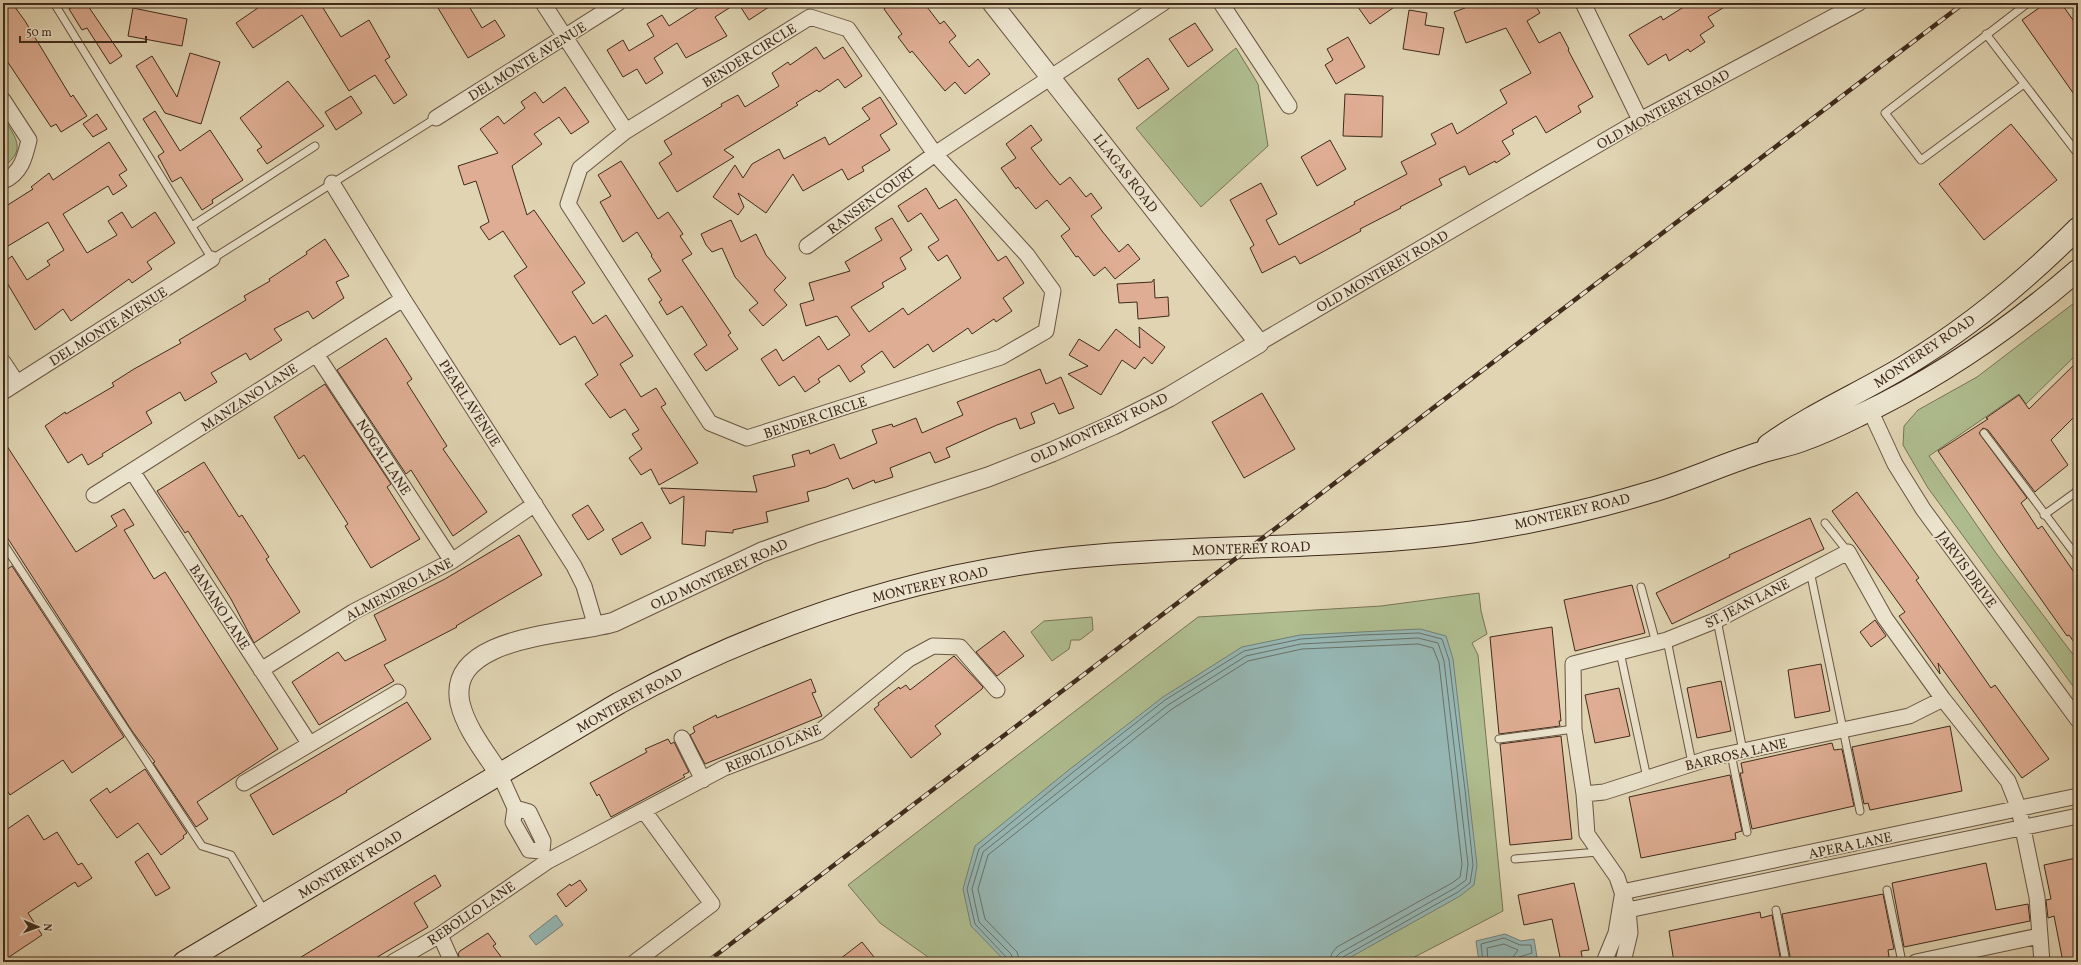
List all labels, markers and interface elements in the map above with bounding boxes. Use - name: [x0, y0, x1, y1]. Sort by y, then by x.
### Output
- scale bar: [20, 18, 146, 44]
- street label: DEL MONTE AVENUE: [465, 18, 590, 106]
- street label: BENDER CIRCLE: [699, 20, 800, 93]
- text: 50 m: [26, 25, 52, 41]
- street label: OLD MONTEREY ROAD: [1594, 66, 1734, 155]
- street label: LLAGAS ROAD: [1088, 131, 1162, 217]
- street label: RANSEN COURT: [824, 163, 920, 240]
- street label: OLD MONTEREY ROAD: [1313, 227, 1452, 318]
- street label: DEL MONTE AVENUE: [46, 283, 171, 371]
- street label: MONTEREY ROAD: [1870, 311, 1979, 393]
- street label: PEARL AVENUE: [433, 356, 504, 451]
- street label: MANZANO LANE: [198, 360, 302, 437]
- street label: OLD MONTEREY ROAD: [1028, 389, 1171, 470]
- street label: BENDER CIRCLE: [761, 393, 870, 444]
- street label: NOGAL LANE: [351, 416, 415, 500]
- street label: MONTEREY ROAD: [1513, 490, 1632, 535]
- street label: JARVIS DRIVE: [1931, 528, 2000, 612]
- street label: OLD MONTEREY ROAD: [648, 535, 791, 616]
- street label: MONTEREY ROAD: [1192, 538, 1311, 561]
- street label: ALMENDRO LANE: [343, 554, 457, 627]
- street label: BANANO LANE: [184, 562, 253, 654]
- street label: MONTEREY ROAD: [871, 563, 990, 608]
- street label: ST. JEAN LANE: [1702, 575, 1793, 634]
- street label: MONTEREY ROAD: [573, 664, 686, 738]
- street label: REBOLLO LANE: [723, 721, 824, 778]
- street label: BARROSA LANE: [1683, 734, 1789, 776]
- street label: MONTEREY ROAD: [295, 827, 406, 904]
- street label: APERA LANE: [1807, 828, 1894, 865]
- street label: REBOLLO LANE: [424, 878, 520, 951]
- north arrow: [18, 907, 58, 947]
- text: N: [39, 923, 54, 932]

